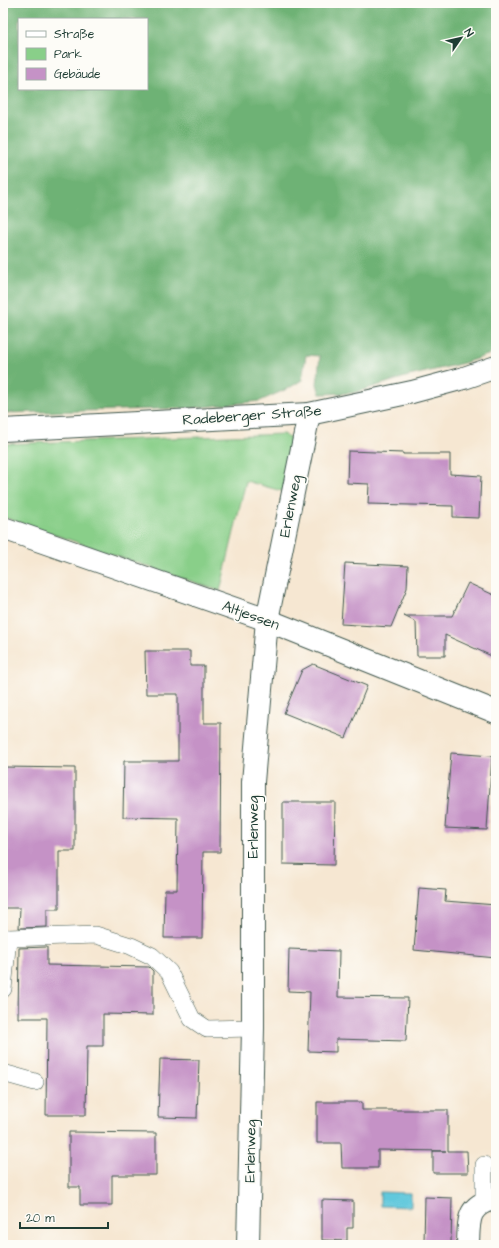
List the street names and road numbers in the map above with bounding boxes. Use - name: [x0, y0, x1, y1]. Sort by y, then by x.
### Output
- street label: Radeberger Straße: [182, 400, 322, 432]
- street label: Erlenweg: [274, 473, 308, 539]
- street label: Altjessen: [219, 595, 283, 636]
- street label: Erlenweg: [243, 795, 265, 859]
- street label: Erlenweg: [239, 1119, 263, 1183]

